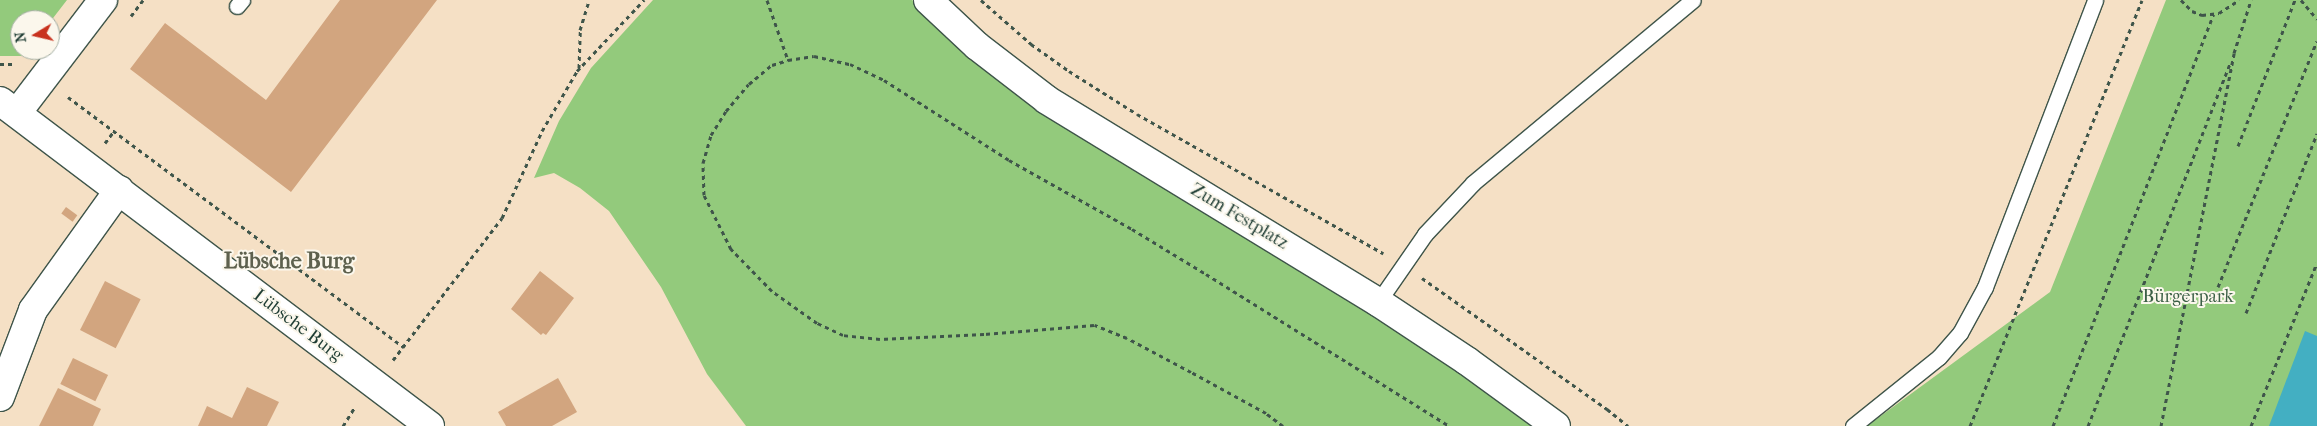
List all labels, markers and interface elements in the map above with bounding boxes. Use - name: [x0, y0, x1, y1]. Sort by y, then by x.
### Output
- north arrow: [10, 10, 60, 60]
- text: N: [11, 31, 30, 44]
- street label: Zum Festplatz: [1186, 179, 1292, 255]
- district label: Lübsche Burg: [224, 249, 354, 275]
- street label: Lübsche Burg: [249, 285, 347, 367]
- park label: Bürgerpark: [2142, 286, 2234, 308]

